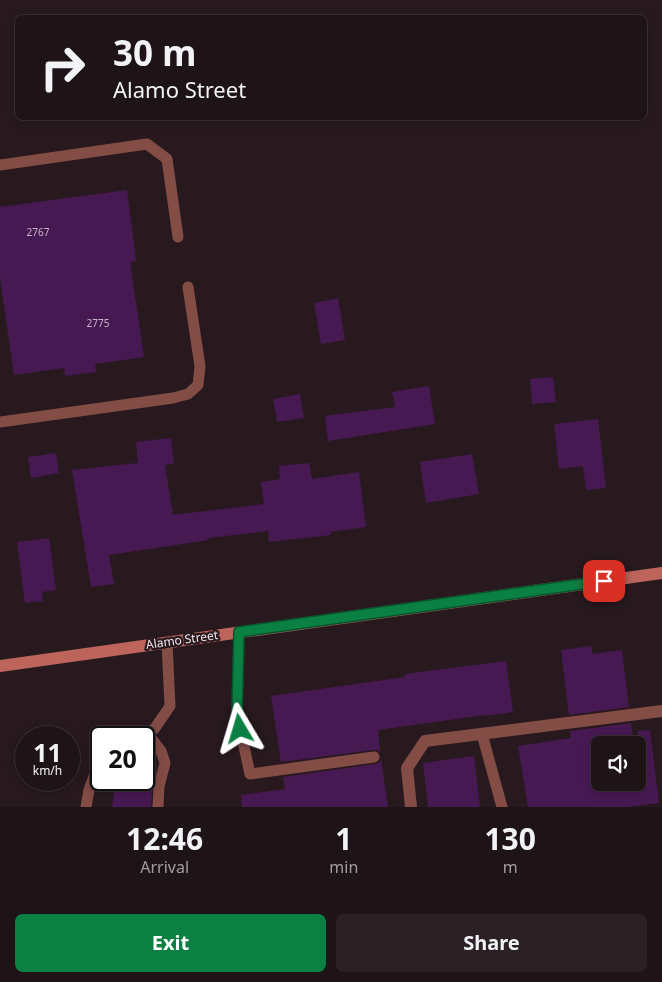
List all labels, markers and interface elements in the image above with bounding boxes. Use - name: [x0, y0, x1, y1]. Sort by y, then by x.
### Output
- text: 30 m: [113, 29, 196, 76]
- icon: right: [30, 35, 95, 100]
- text: Alamo Street: [113, 74, 246, 104]
- house number: 2767: [27, 225, 50, 239]
- house number: 2775: [87, 316, 110, 330]
- pin: [583, 560, 625, 602]
- icon: arrive: [590, 567, 618, 595]
- street label: Alamo Street: [145, 626, 220, 653]
- position arrow: [213, 702, 265, 754]
- speed limit sign: 20: [90, 726, 155, 791]
- text: 11: [33, 735, 62, 769]
- map controls: [591, 736, 646, 791]
- button: sound: [591, 736, 646, 791]
- text: km/h: [33, 762, 62, 779]
- text: 12:46: [126, 818, 203, 859]
- text: 1: [335, 818, 352, 859]
- text: 130: [484, 818, 536, 859]
- text: Arrival: [140, 856, 189, 878]
- text: min: [329, 856, 358, 878]
- text: m: [503, 856, 518, 878]
- button: Exit: [15, 914, 326, 972]
- button: Share: [336, 914, 647, 972]

